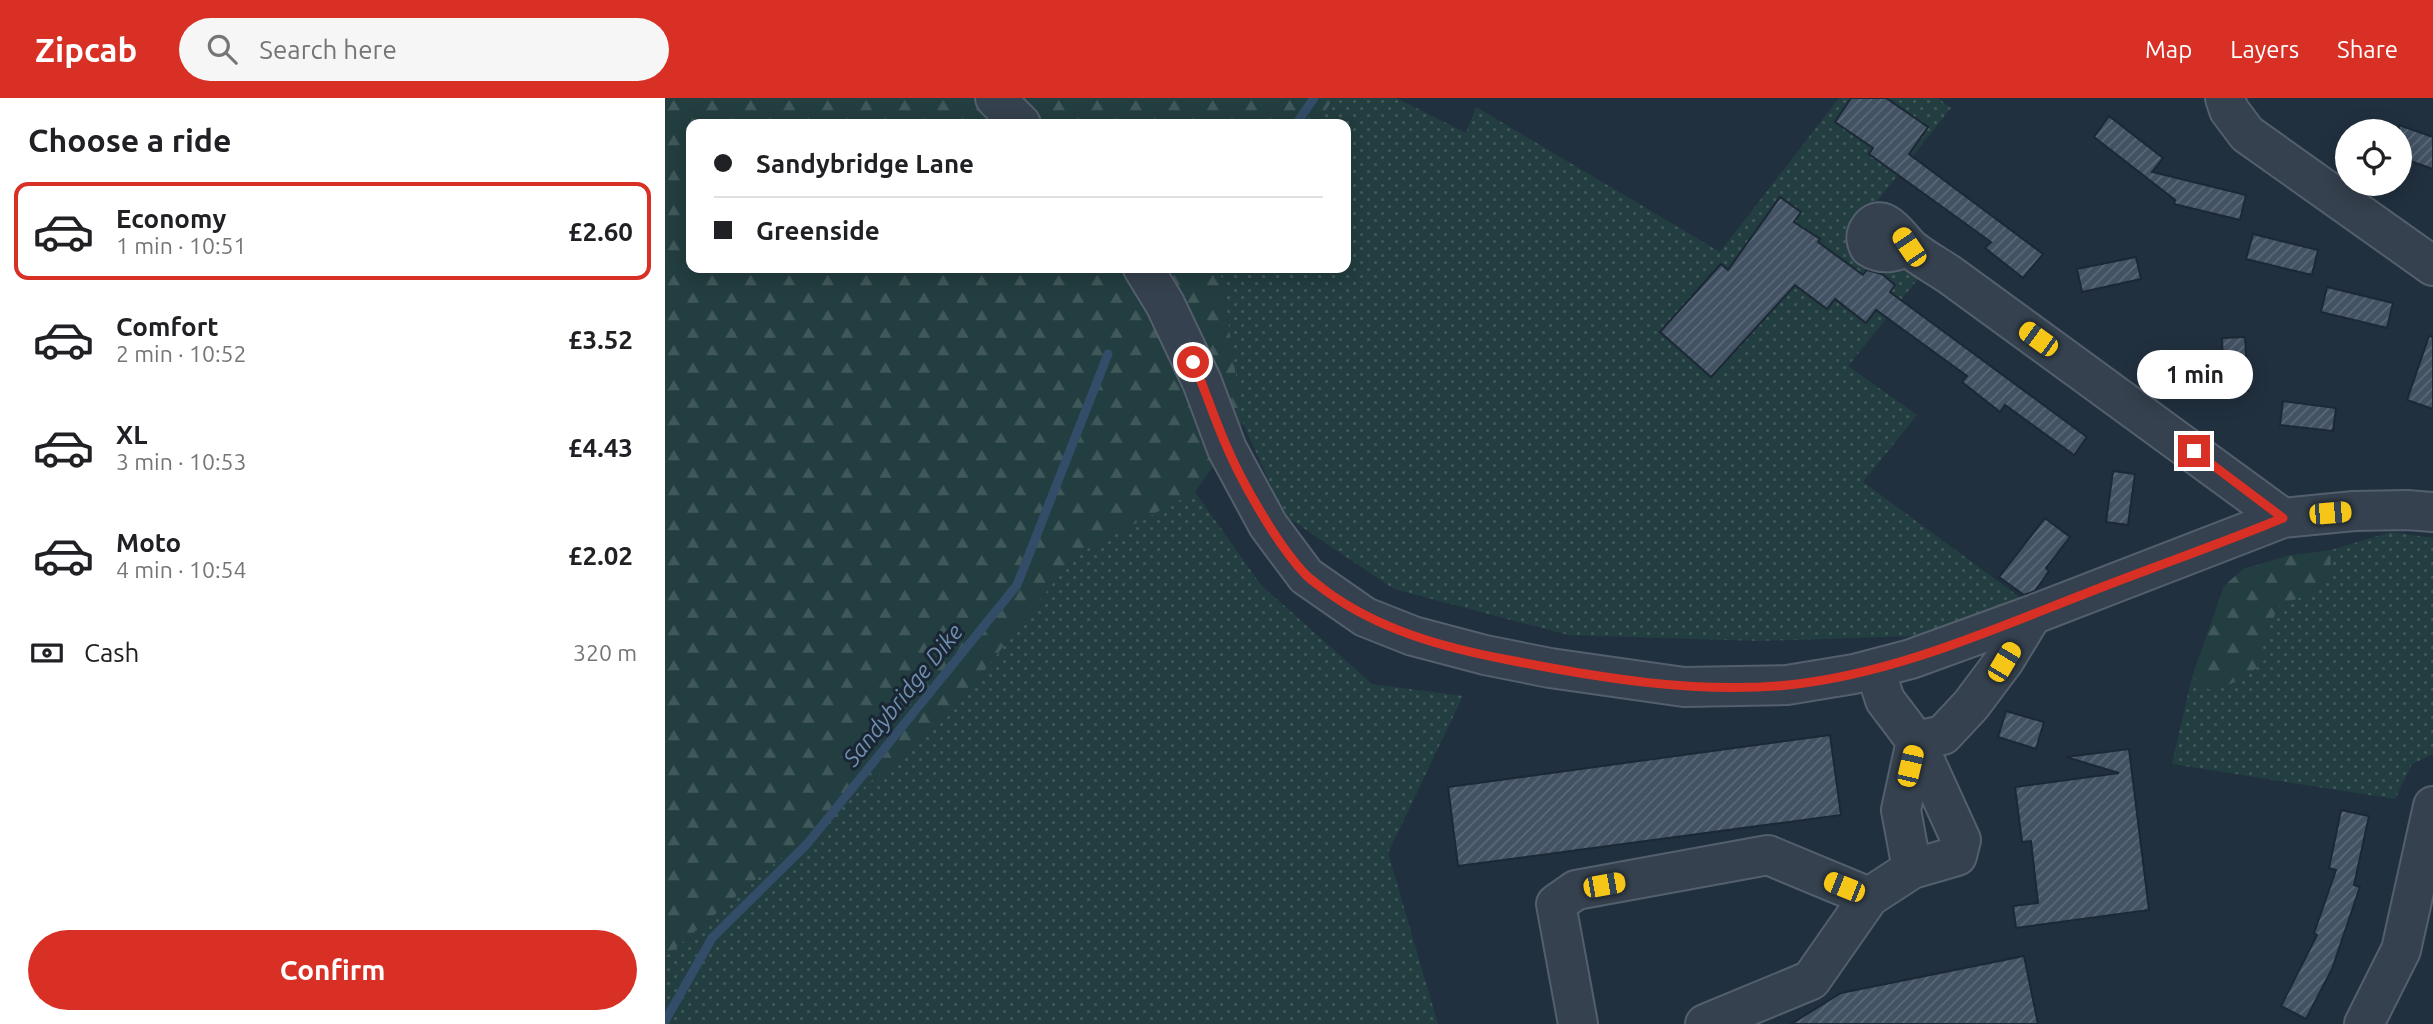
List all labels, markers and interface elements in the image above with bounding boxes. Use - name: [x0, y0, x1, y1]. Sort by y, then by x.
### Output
- search box: [179, 18, 669, 81]
- icon: search: [203, 30, 241, 68]
- text: Zipcab: [35, 31, 137, 68]
- text: Search here: [259, 35, 397, 64]
- text: Map: [2145, 36, 2192, 63]
- text: Layers: [2230, 36, 2299, 63]
- text: Share: [2337, 36, 2398, 63]
- map controls: [2335, 119, 2412, 196]
- button: locate: [2335, 119, 2412, 196]
- text: Choose a ride: [28, 122, 231, 158]
- text: Sandybridge Lane: [756, 149, 974, 178]
- icon: car: [32, 200, 95, 263]
- text: Economy: [116, 204, 226, 233]
- text: Greenside: [756, 216, 880, 245]
- text: £2.60: [568, 217, 633, 246]
- car: [1889, 224, 1930, 270]
- text: 1 min · 10:51: [116, 233, 247, 258]
- icon: car: [32, 308, 95, 371]
- text: Comfort: [116, 312, 219, 341]
- car: [2015, 318, 2062, 360]
- text: £3.52: [568, 325, 633, 354]
- text: 2 min · 10:52: [116, 341, 247, 366]
- route start: [1177, 346, 1209, 378]
- callout: 1 min: [2136, 350, 2252, 398]
- text: 1 min: [2166, 362, 2224, 387]
- icon: car: [32, 416, 95, 479]
- text: XL: [116, 420, 147, 449]
- text: £4.43: [568, 433, 633, 462]
- route end: [2178, 435, 2210, 467]
- text: 3 min · 10:53: [116, 449, 247, 474]
- car: [2309, 501, 2352, 525]
- icon: car: [32, 524, 95, 587]
- text: Moto: [116, 528, 181, 557]
- text: £2.02: [568, 541, 633, 570]
- text: 4 min · 10:54: [116, 557, 247, 582]
- water label: Sandybridge Dike: [837, 619, 968, 771]
- icon: cash: [28, 634, 66, 672]
- text: Cash: [84, 638, 139, 667]
- car: [1985, 639, 2024, 685]
- text: 320 m: [573, 640, 637, 665]
- car: [1896, 743, 1925, 789]
- car: [1821, 869, 1868, 905]
- car: [1582, 871, 1627, 899]
- button: Confirm: [28, 930, 637, 1010]

